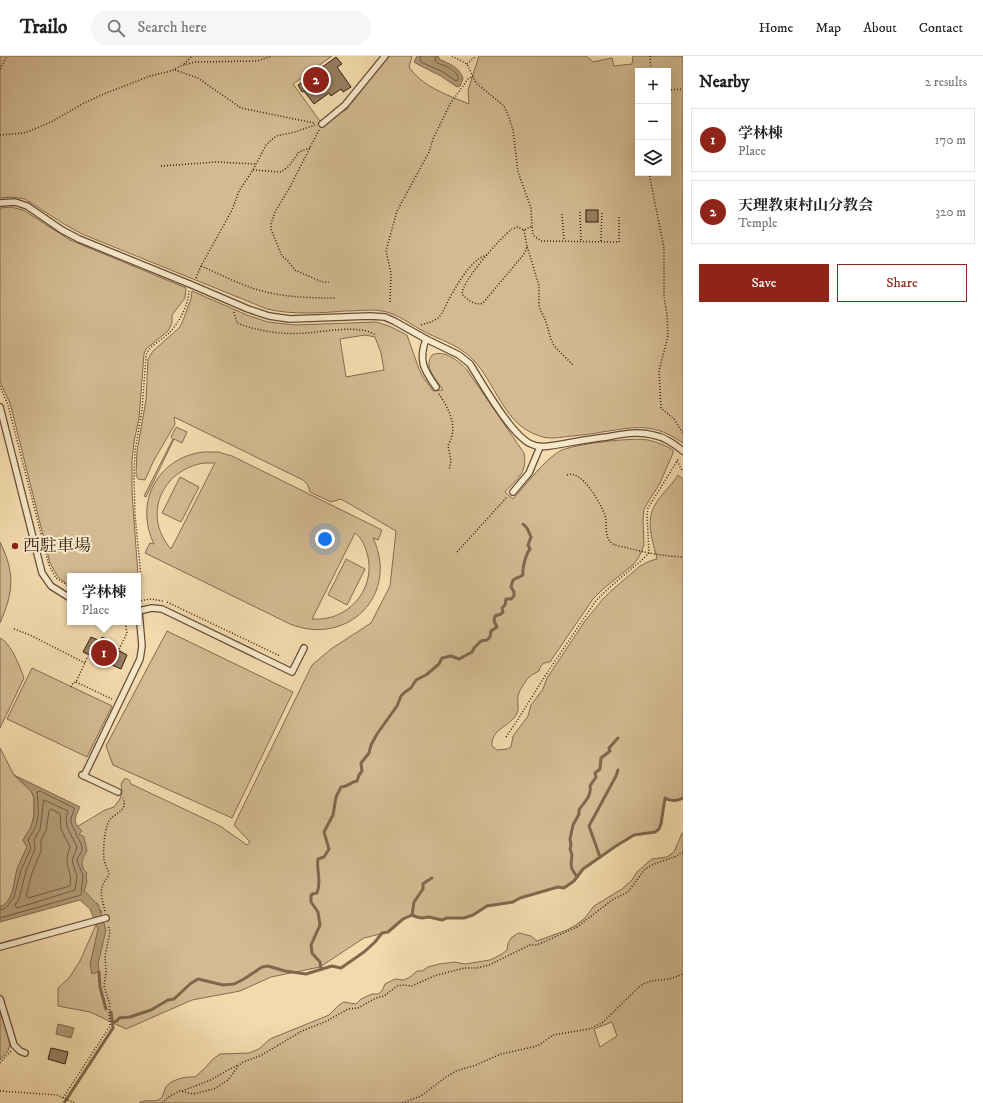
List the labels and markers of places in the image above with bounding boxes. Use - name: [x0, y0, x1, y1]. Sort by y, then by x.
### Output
- pin: 2: [303, 65, 329, 95]
- place label: 西駐車場: [23, 535, 91, 557]
- marker: 西駐車場: [10, 541, 20, 551]
- pin: 1: [91, 638, 117, 668]

